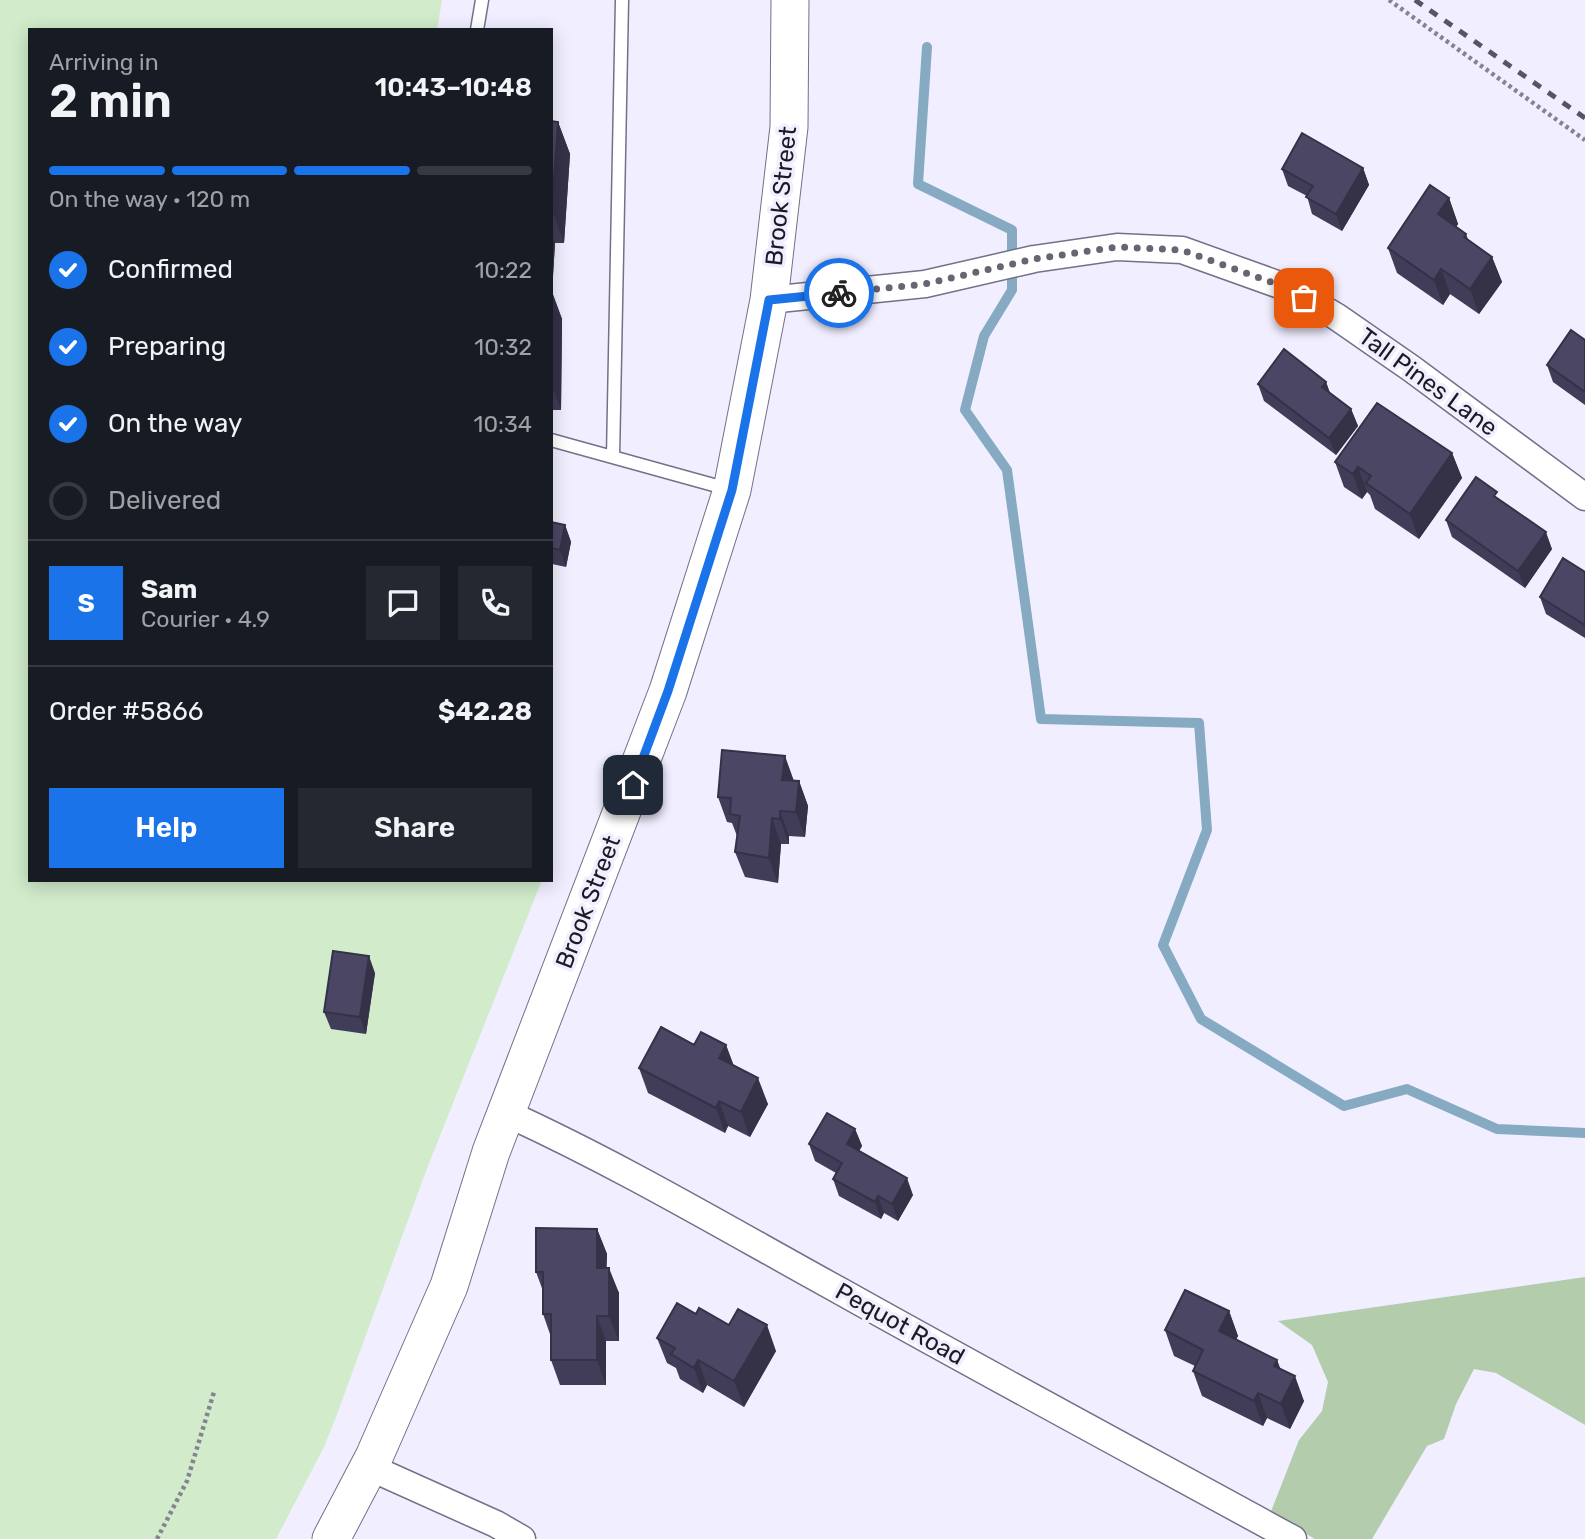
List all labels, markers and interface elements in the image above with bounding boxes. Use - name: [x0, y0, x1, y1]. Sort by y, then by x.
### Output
- text: Arriving in: [49, 48, 159, 76]
- text: 10:43–10:48: [375, 72, 532, 103]
- text: 2 min: [49, 74, 172, 129]
- street label: Brook Street: [760, 125, 802, 267]
- text: On the way · 120 m: [49, 185, 250, 213]
- icon: check: [49, 251, 87, 289]
- text: Confirmed: [108, 254, 233, 285]
- text: 10:22: [475, 256, 532, 284]
- courier: [804, 258, 874, 328]
- pin: [1274, 268, 1334, 328]
- icon: bike: [820, 274, 858, 312]
- icon: bag: [1285, 279, 1323, 317]
- street label: Tall Pines Lane: [1353, 322, 1503, 442]
- icon: check: [49, 328, 87, 366]
- text: Preparing: [108, 331, 226, 362]
- text: 10:32: [474, 333, 532, 361]
- icon: check: [49, 405, 87, 443]
- text: On the way: [108, 408, 242, 439]
- text: 10:34: [474, 410, 532, 438]
- text: Delivered: [108, 485, 221, 516]
- button: chat: [366, 566, 440, 640]
- button: phone: [458, 566, 532, 640]
- text: Sam: [141, 574, 197, 605]
- text: S: [77, 588, 95, 619]
- text: Courier · 4.9: [141, 605, 270, 633]
- text: Order #5866: [49, 696, 203, 727]
- text: $42.28: [438, 696, 532, 727]
- pin: [603, 755, 663, 815]
- icon: home: [614, 766, 652, 804]
- button: Help: [49, 788, 284, 868]
- button: Share: [298, 788, 532, 868]
- street label: Brook Street: [550, 832, 626, 972]
- street label: Pequot Road: [831, 1277, 969, 1371]

